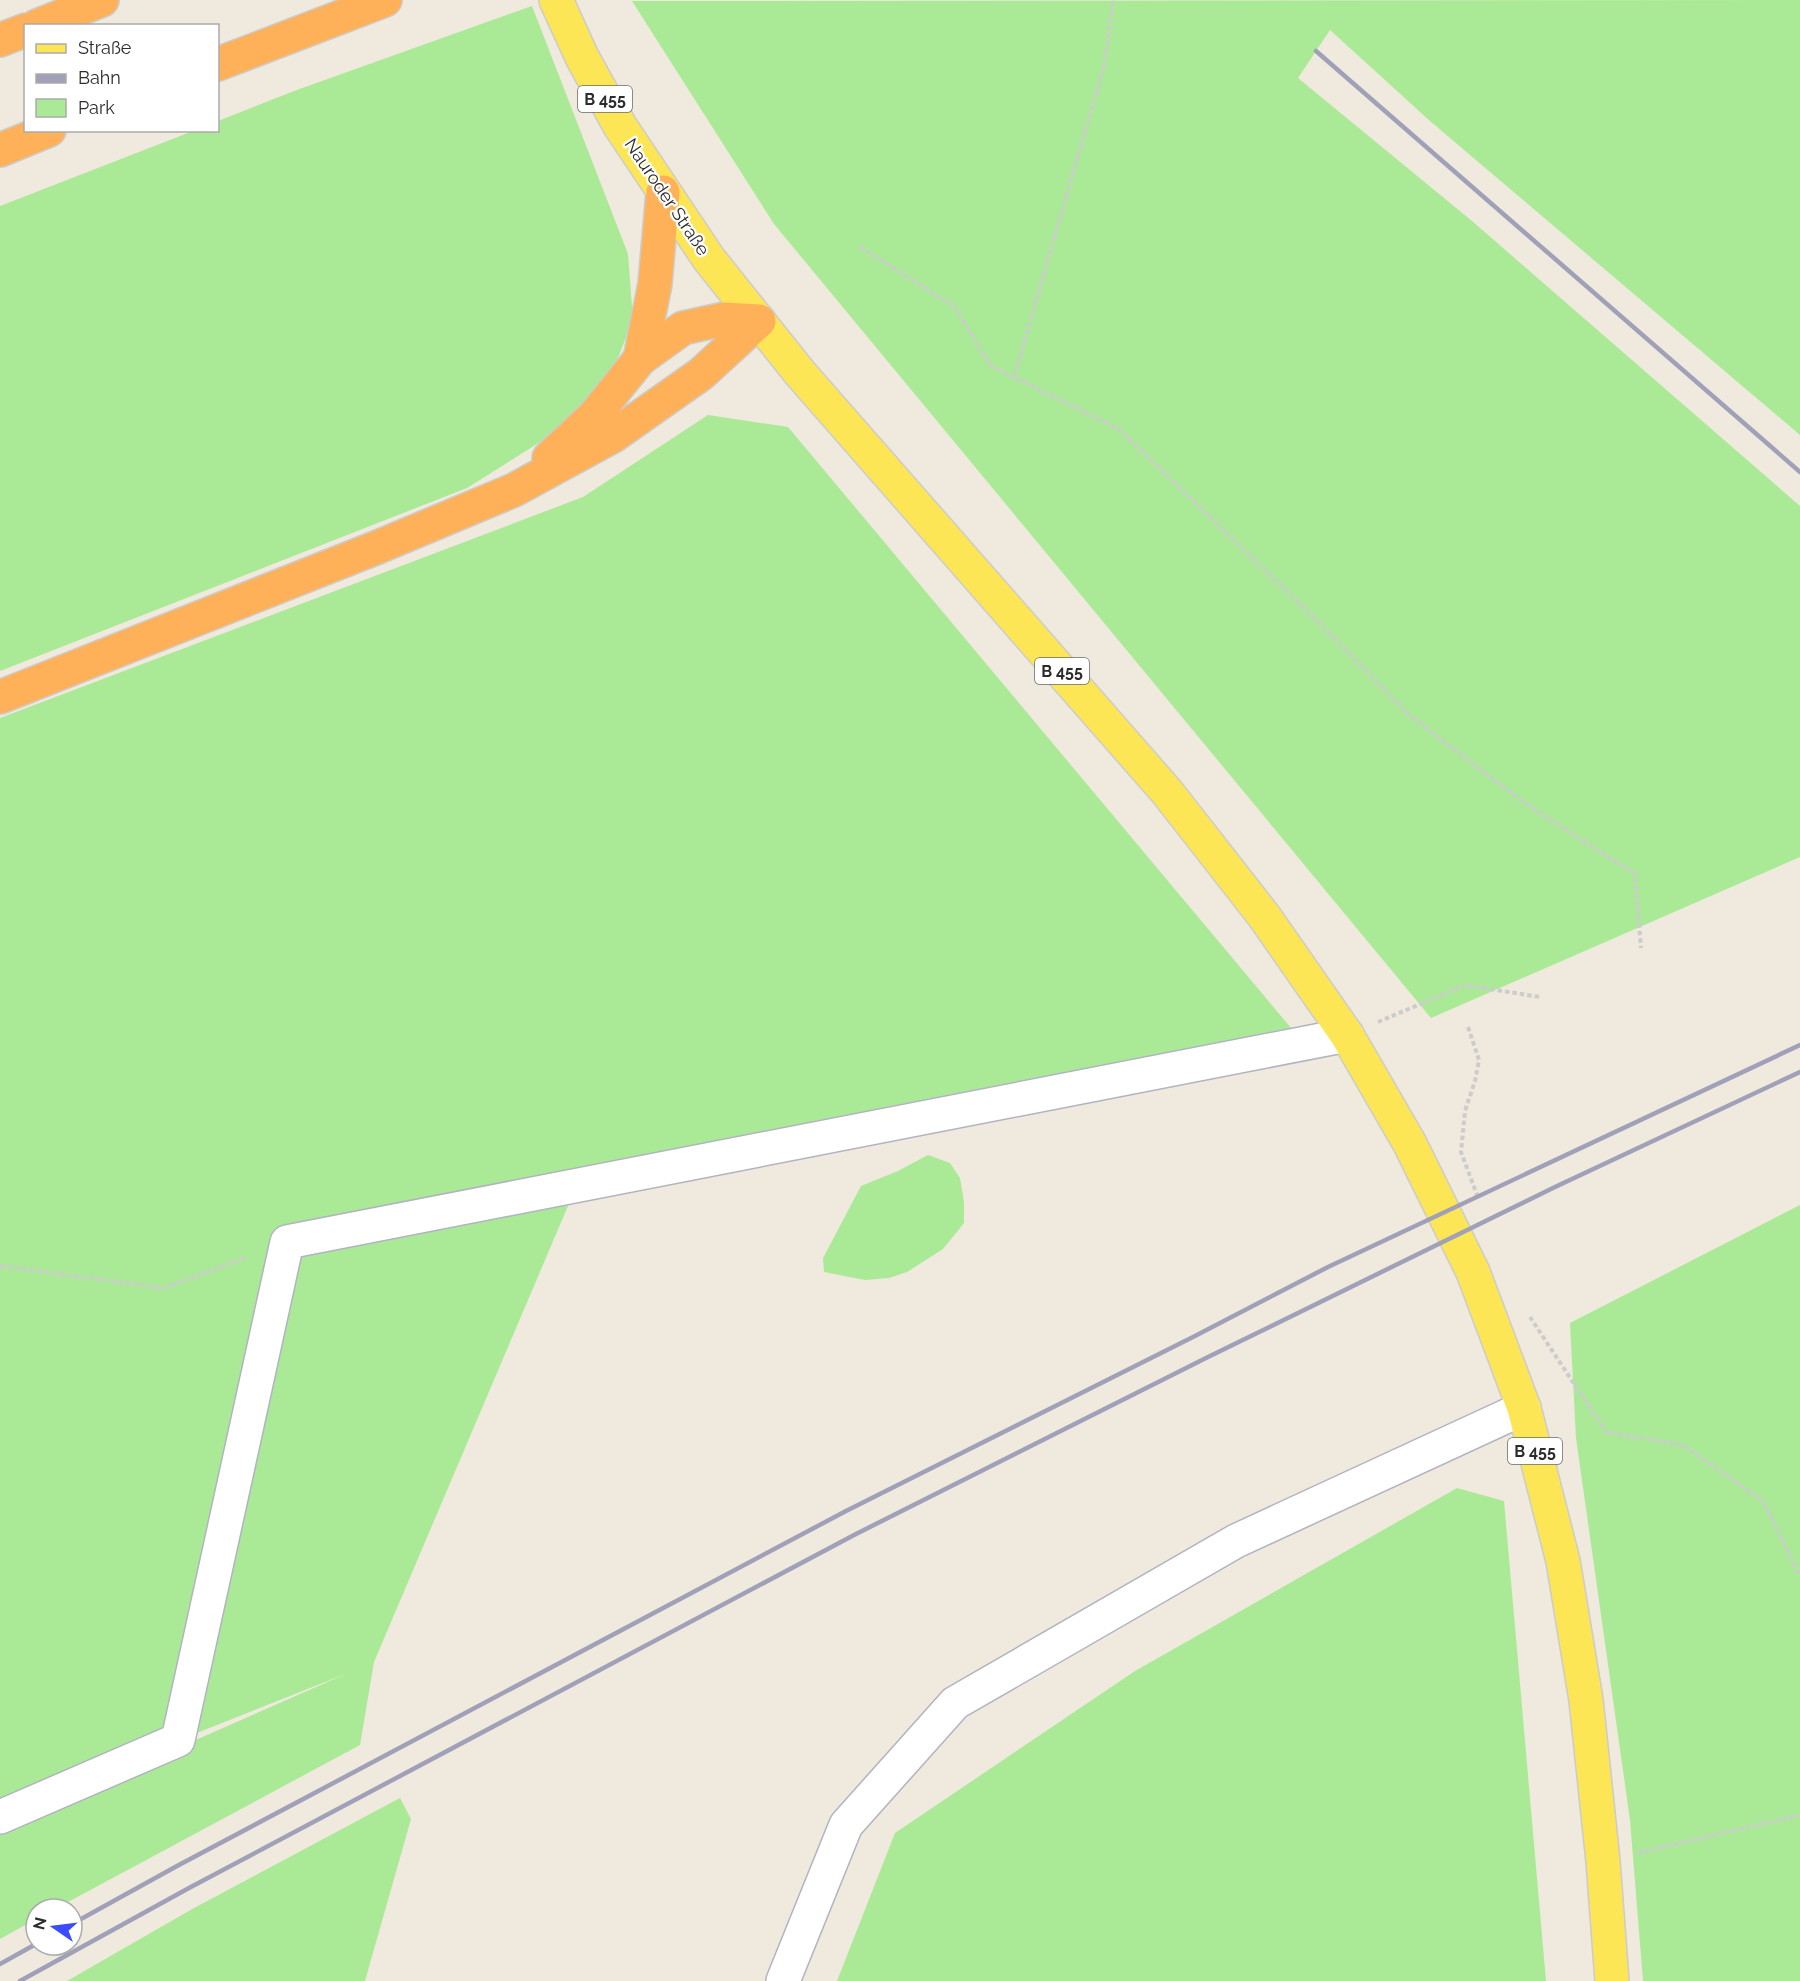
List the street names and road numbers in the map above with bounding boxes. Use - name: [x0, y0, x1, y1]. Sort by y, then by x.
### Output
- road number: B 455: [578, 86, 632, 112]
- street label: Nauroder Straße: [620, 134, 715, 260]
- road number: B 455: [1035, 658, 1089, 684]
- road number: B 455: [1508, 1438, 1562, 1464]

